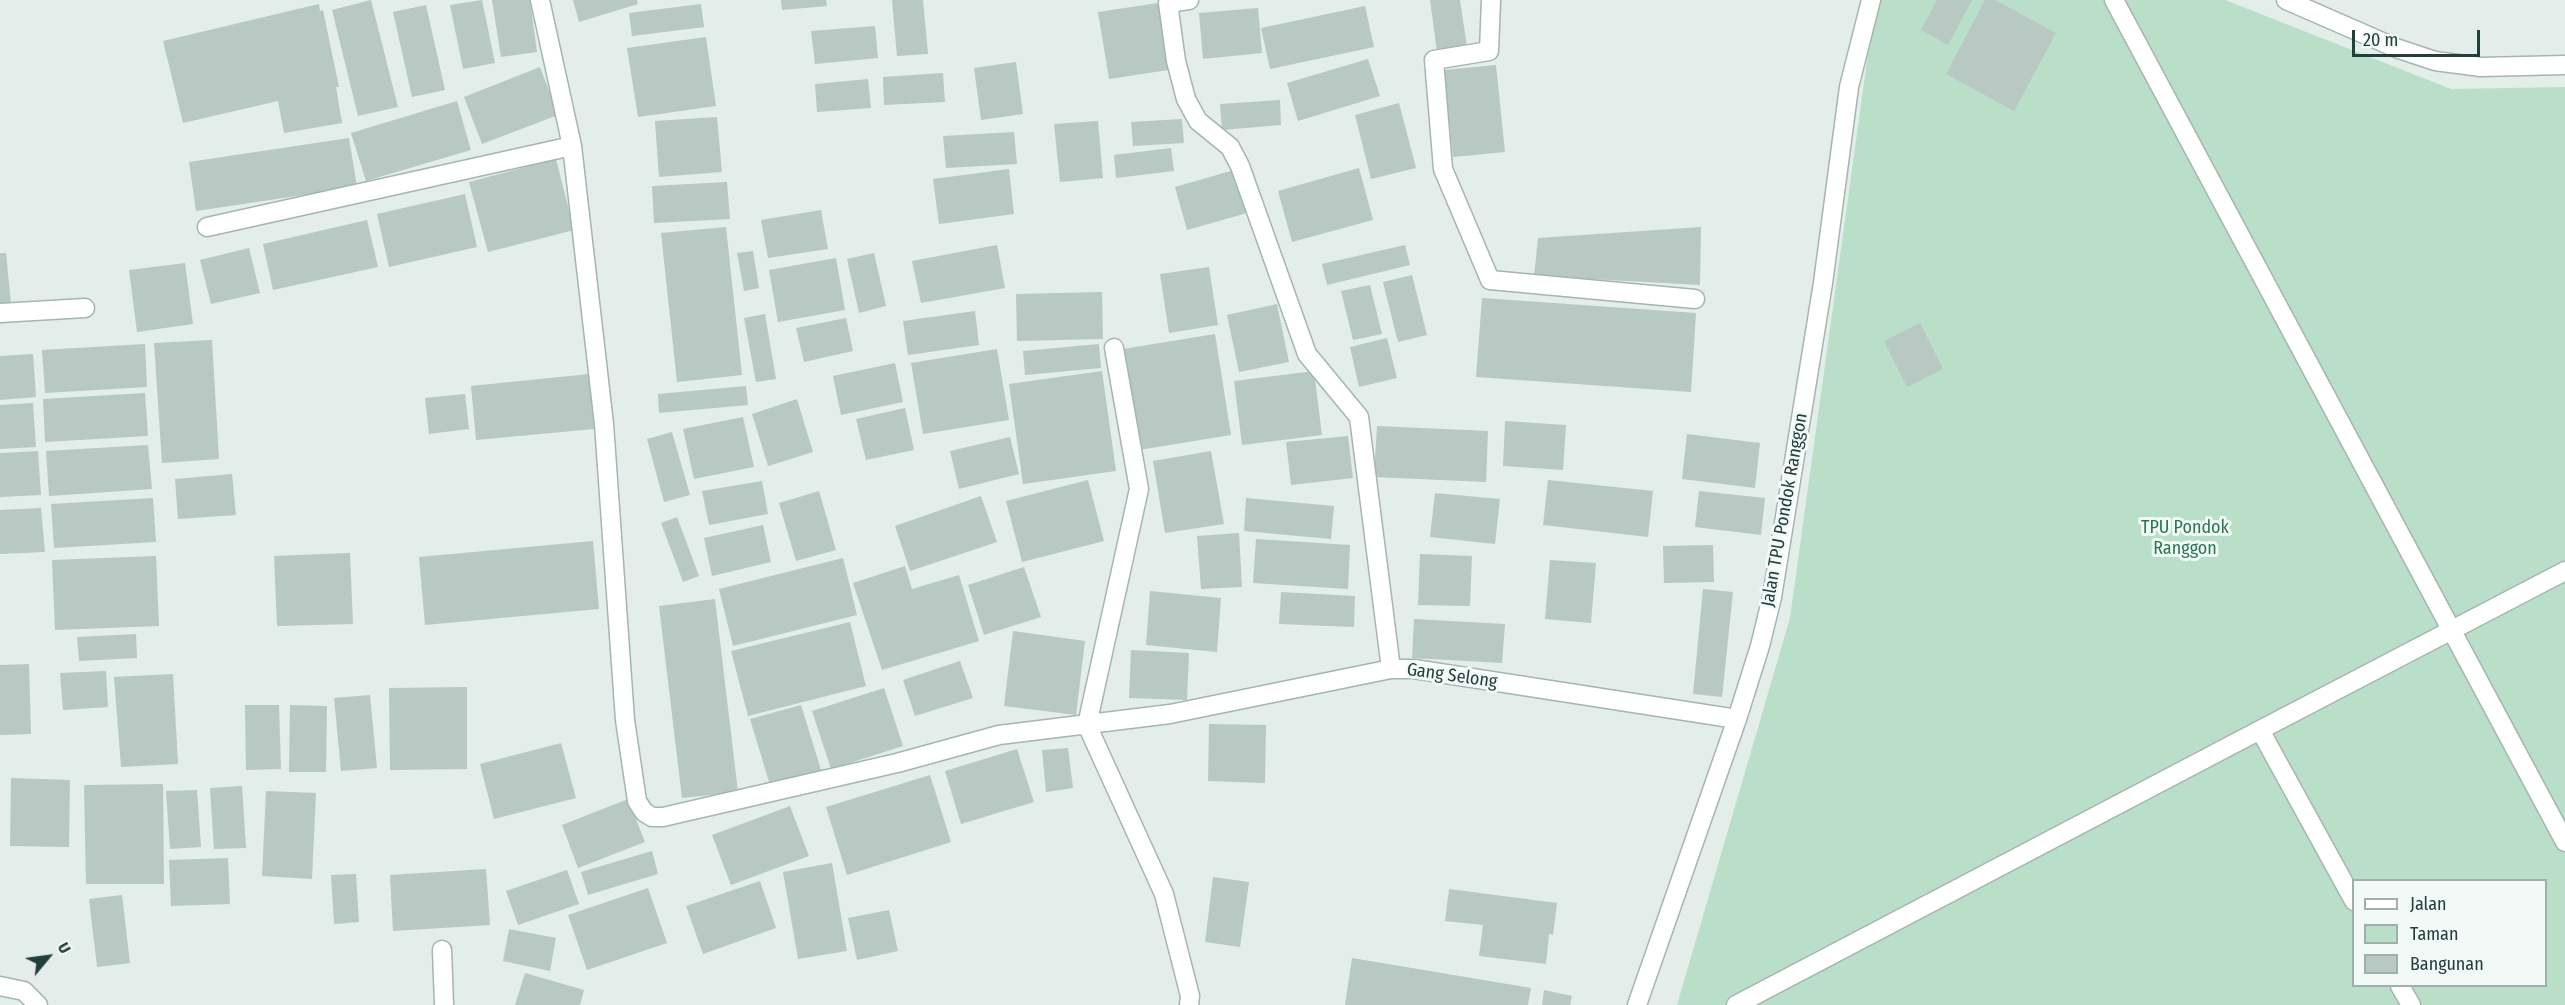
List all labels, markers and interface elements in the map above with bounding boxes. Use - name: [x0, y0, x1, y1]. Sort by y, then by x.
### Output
- scale bar: [2355, 18, 2482, 56]
- text: 20 m: [2363, 29, 2398, 51]
- street label: Jalan TPU Pondok Ranggon: [1757, 411, 1813, 609]
- park label: TPU Pondok Ranggon: [2141, 517, 2229, 560]
- street label: Gang Selong: [1405, 659, 1499, 693]
- legend: [2352, 879, 2547, 987]
- text: Jalan: [2410, 893, 2447, 915]
- text: Taman: [2410, 923, 2458, 945]
- north arrow: [18, 927, 78, 987]
- text: U: [54, 939, 75, 957]
- text: Bangunan: [2410, 953, 2484, 975]

